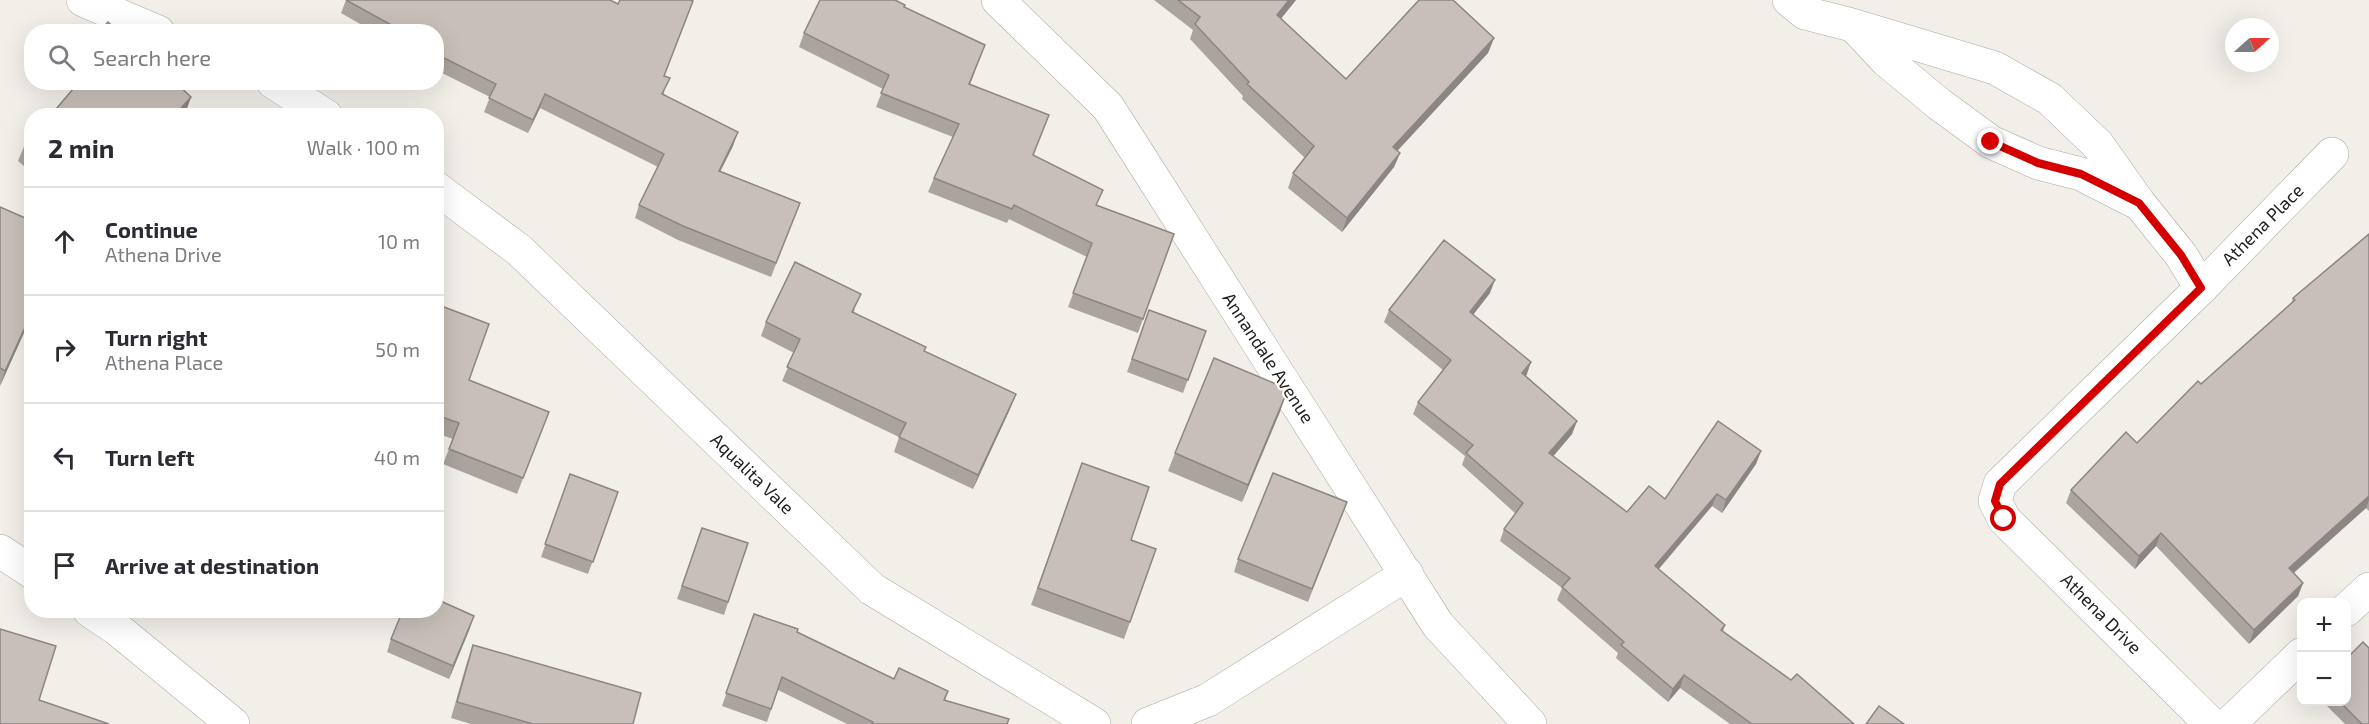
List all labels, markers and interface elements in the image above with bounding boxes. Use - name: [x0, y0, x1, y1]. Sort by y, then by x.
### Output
- north arrow: [2225, 18, 2279, 72]
- search box: [24, 24, 444, 90]
- icon: search: [45, 41, 78, 74]
- text: Search here: [93, 44, 211, 70]
- route end: [1977, 128, 2003, 154]
- text: 2 min: [48, 132, 114, 163]
- text: Walk · 100 m: [307, 135, 420, 159]
- street label: Athena Place: [2217, 179, 2308, 270]
- text: Continue: [105, 216, 198, 242]
- icon: ahead: [48, 225, 81, 258]
- text: 10 m: [378, 229, 420, 253]
- text: Athena Drive: [105, 242, 222, 266]
- street label: Annandale Avenue: [1218, 288, 1319, 427]
- text: Turn right: [105, 324, 207, 350]
- icon: right: [48, 333, 81, 366]
- text: 50 m: [375, 337, 420, 361]
- text: Athena Place: [105, 350, 223, 374]
- street label: Aqualita Vale: [707, 428, 799, 518]
- icon: left: [48, 441, 81, 474]
- text: Turn left: [105, 444, 194, 470]
- text: 40 m: [374, 445, 420, 469]
- route start: [1990, 505, 2016, 531]
- icon: arrive: [48, 549, 81, 582]
- text: Arrive at destination: [105, 552, 319, 578]
- street label: Athena Drive: [2057, 568, 2147, 658]
- map controls: [2297, 598, 2351, 706]
- button: +: [2297, 598, 2351, 652]
- button: −: [2297, 652, 2351, 706]

